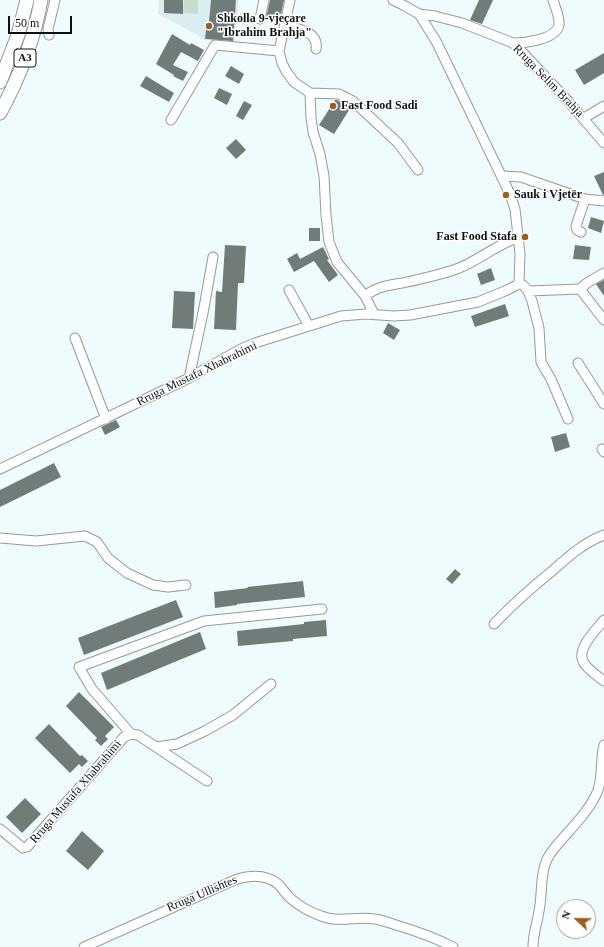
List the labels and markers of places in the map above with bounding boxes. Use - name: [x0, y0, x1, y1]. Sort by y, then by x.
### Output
- place label: Shkolla 9-vjeçare "Ibrahim Brahja": [217, 12, 312, 40]
- marker: Shkolla 9-vjeçare "Ibrahim Brahja": [204, 21, 214, 31]
- place label: Fast Food Sadi: [341, 99, 418, 113]
- marker: Fast Food Sadi: [328, 101, 338, 111]
- place label: Sauk i Vjetër: [514, 188, 582, 202]
- marker: Sauk i Vjetër: [501, 190, 511, 200]
- place label: Fast Food Stafa: [436, 230, 517, 244]
- marker: Fast Food Stafa: [520, 232, 530, 242]

